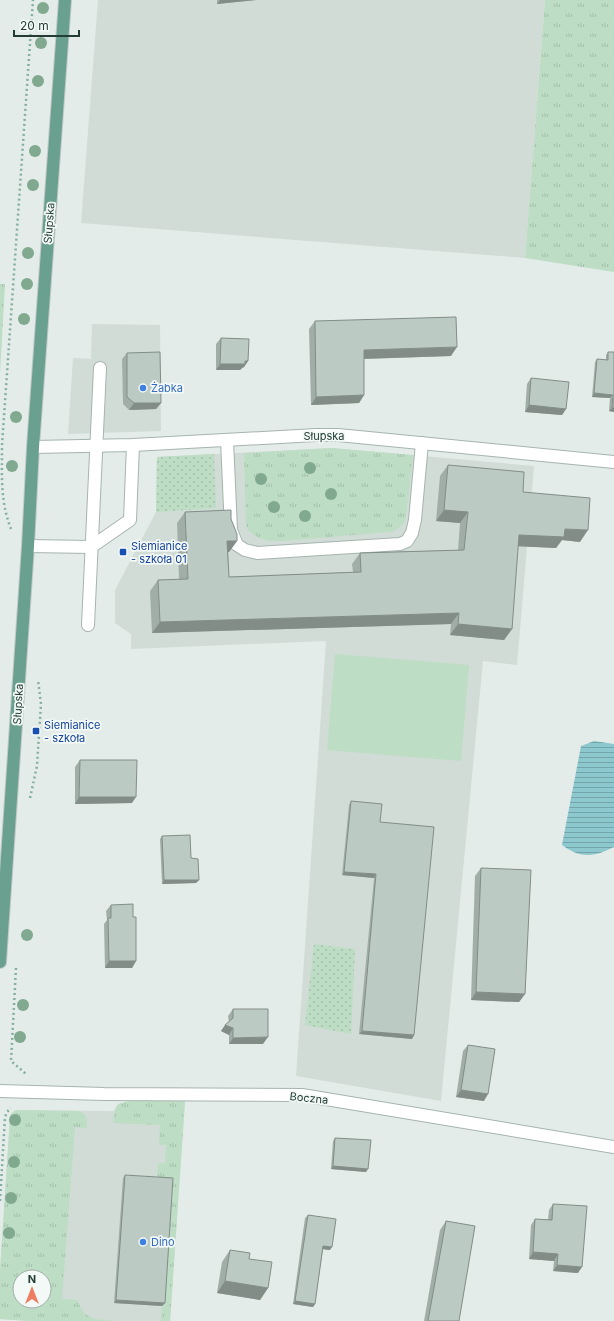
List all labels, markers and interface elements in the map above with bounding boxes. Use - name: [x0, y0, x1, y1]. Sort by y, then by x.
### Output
- scale bar: [14, 12, 79, 38]
- text: 20 m: [20, 18, 49, 33]
- street label: Słupska: [41, 202, 57, 244]
- place label: Żabka: [151, 381, 183, 395]
- marker: Żabka: [138, 383, 148, 393]
- street label: Słupska: [304, 429, 344, 443]
- place label: Siemianice - szkoła 01: [131, 539, 187, 566]
- marker: Siemianice - szkoła 01: [118, 547, 128, 557]
- street label: Słupska: [10, 683, 26, 725]
- place label: Siemianice - szkoła: [44, 718, 100, 745]
- marker: Siemianice - szkoła: [31, 726, 41, 736]
- street label: Boczna: [289, 1089, 329, 1107]
- place label: Dino: [151, 1235, 175, 1249]
- marker: Dino: [138, 1237, 148, 1247]
- north arrow: [12, 1269, 52, 1309]
- text: N: [28, 1272, 36, 1286]

